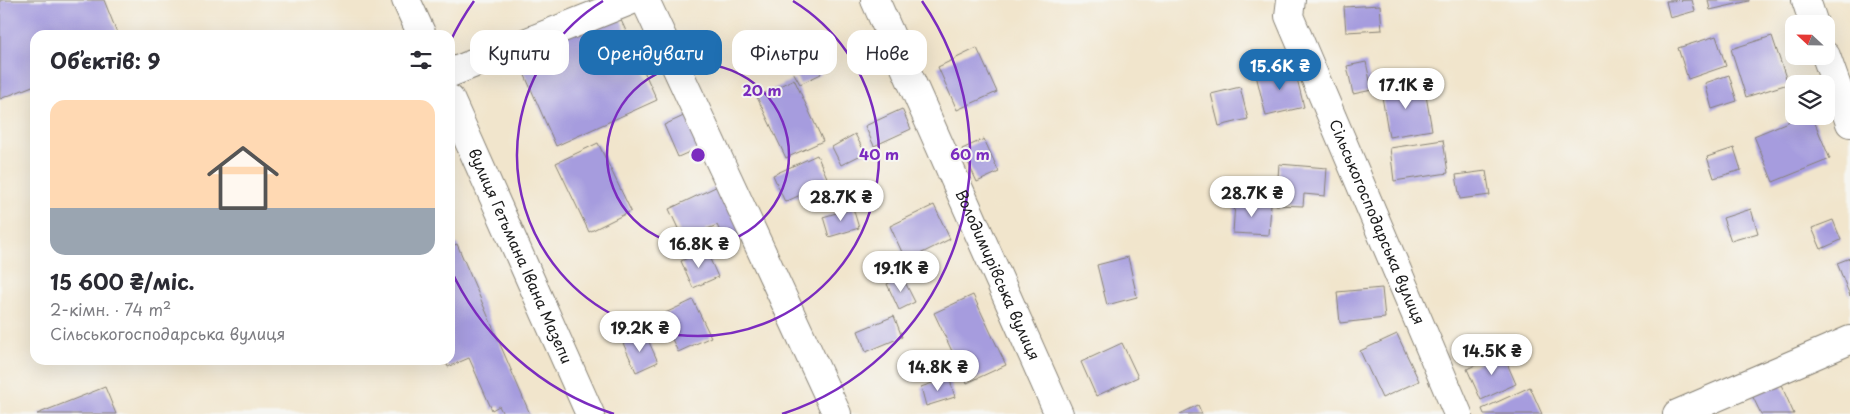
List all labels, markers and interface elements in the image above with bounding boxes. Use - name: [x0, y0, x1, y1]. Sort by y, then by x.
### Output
- north arrow: [1785, 15, 1835, 65]
- map controls: [1785, 15, 1835, 125]
- chip: Купити: [470, 30, 569, 75]
- chip: Орендувати: [579, 30, 722, 75]
- chip: Фільтри: [732, 30, 837, 75]
- chip: Нове: [847, 30, 927, 75]
- text: Об’єктів: 9: [50, 44, 161, 76]
- icon: filters: [407, 46, 435, 74]
- pin: 15.6K ₴: [1234, 48, 1326, 91]
- text: 15.6K ₴: [1250, 53, 1310, 77]
- pin: 17.1K ₴: [1360, 68, 1452, 110]
- text: 17.1K ₴: [1378, 72, 1434, 96]
- button: layers: [1785, 75, 1835, 125]
- text: 20 m: [743, 78, 781, 101]
- street label: Сільськогосподарська вулиця: [1324, 115, 1432, 328]
- icon: home: [198, 133, 288, 223]
- text: 40 m: [859, 142, 899, 165]
- text: 60 m: [950, 142, 990, 165]
- street label: вулиця Гетьмана Івана Мазепи: [463, 144, 579, 367]
- centre of rings: [689, 146, 707, 164]
- pin: 28.7K ₴: [1206, 176, 1298, 218]
- pin: 28.7K ₴: [795, 180, 887, 222]
- text: 28.7K ₴: [1221, 180, 1283, 204]
- text: 28.7K ₴: [810, 184, 872, 208]
- street label: Володимирівська вулиця: [951, 185, 1047, 364]
- pin: 16.8K ₴: [653, 226, 745, 269]
- text: 16.8K ₴: [669, 231, 729, 255]
- pin: 19.1K ₴: [855, 250, 947, 293]
- text: 19.1K ₴: [873, 255, 929, 279]
- text: 15 600 ₴/міс.: [50, 265, 195, 297]
- text: 2-кімн. · 74 m²: [50, 297, 171, 321]
- pin: 19.2K ₴: [594, 310, 686, 353]
- text: 19.2K ₴: [611, 315, 669, 339]
- text: Сільськогосподарська вулиця: [50, 321, 285, 345]
- pin: 14.5K ₴: [1446, 334, 1538, 376]
- text: 14.5K ₴: [1462, 338, 1522, 362]
- pin: 14.8K ₴: [892, 350, 984, 392]
- text: 14.8K ₴: [908, 354, 968, 378]

